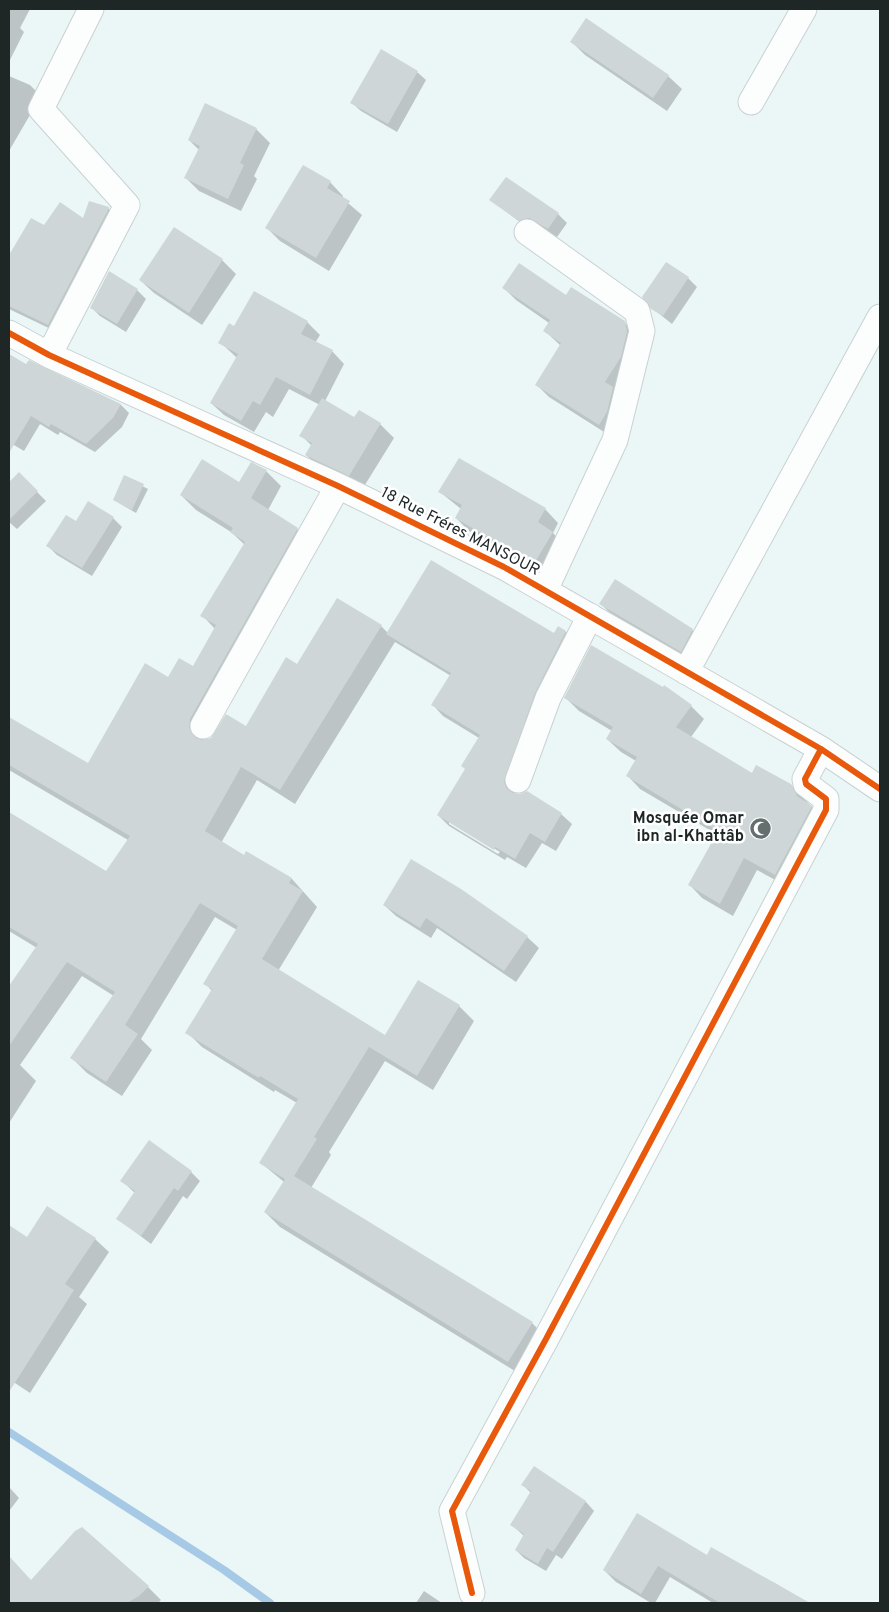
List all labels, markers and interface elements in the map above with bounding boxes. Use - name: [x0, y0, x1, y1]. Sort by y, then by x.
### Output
- street label: 18 Rue Fréres MANSOUR: [377, 483, 543, 581]
- place label: Mosquée Omar ibn al-Khattâb: [633, 809, 744, 847]
- mosque icon: Mosquée Omar ibn al-Khattâb: [748, 816, 772, 840]

